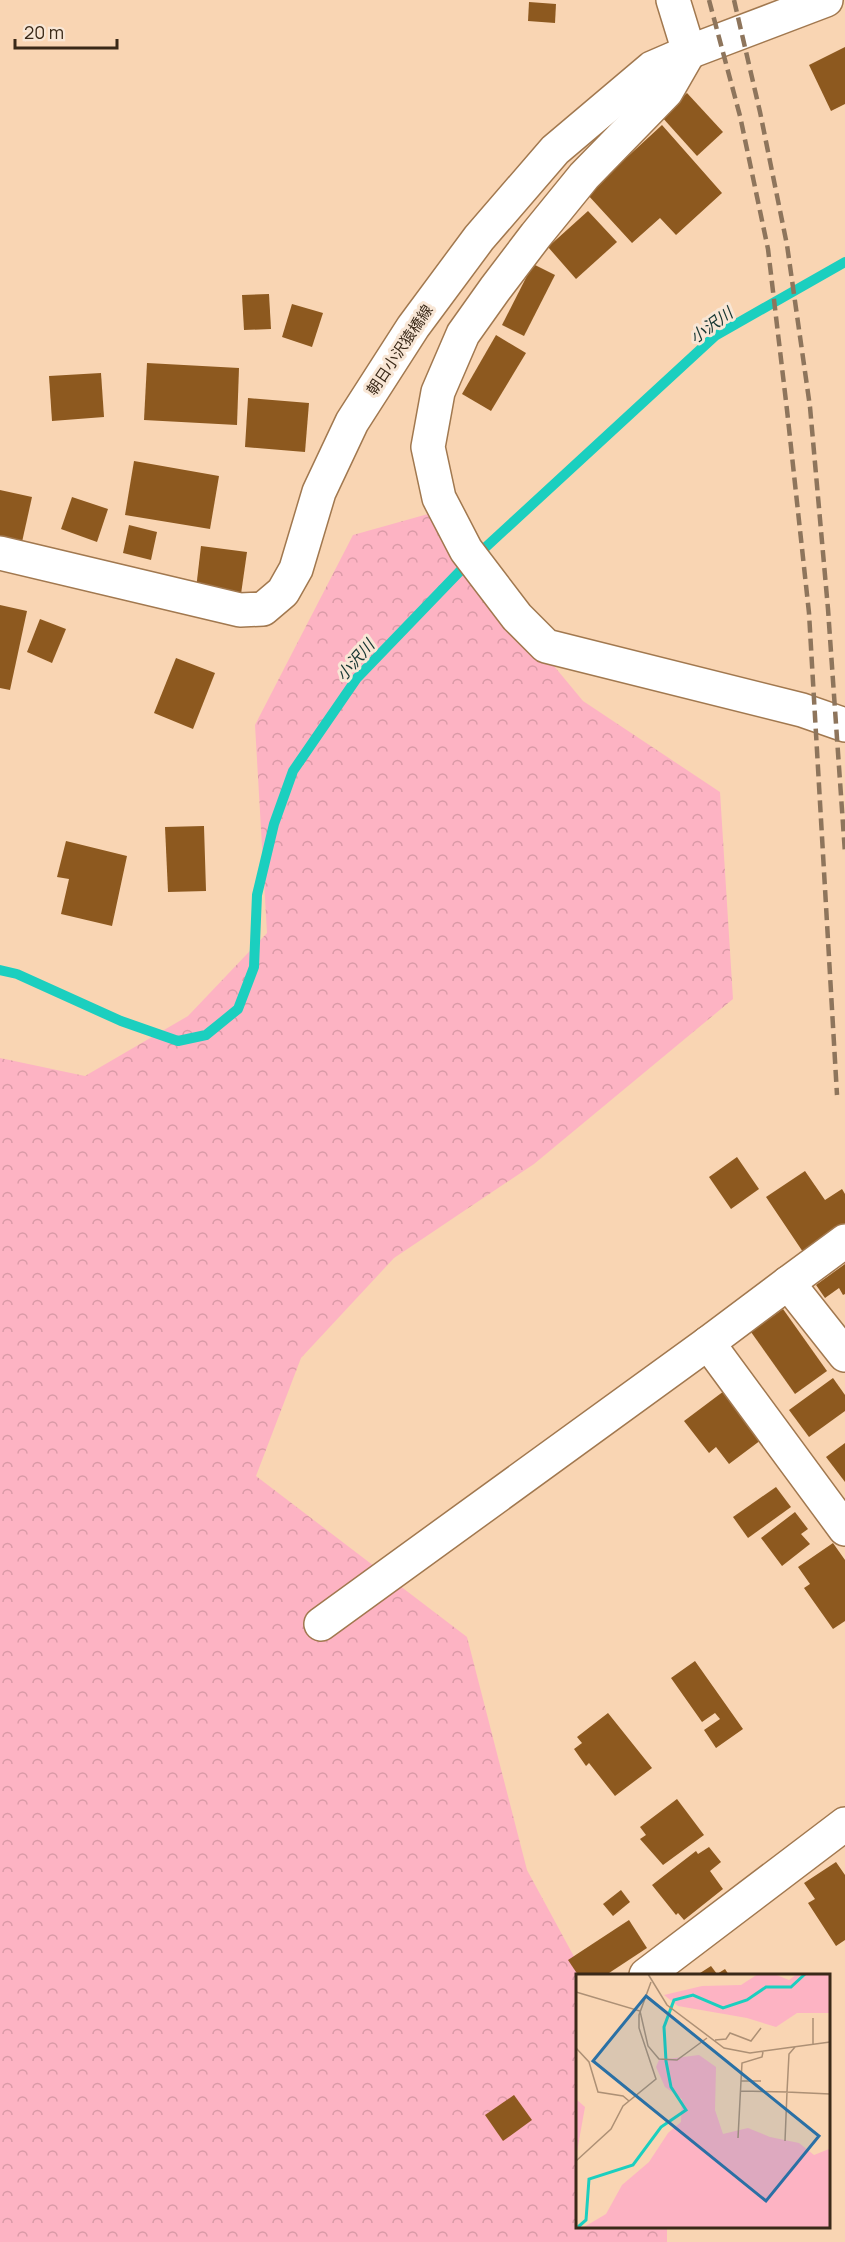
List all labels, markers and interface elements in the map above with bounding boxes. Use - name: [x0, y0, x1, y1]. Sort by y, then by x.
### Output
- scale bar: [15, 12, 117, 50]
- text: 20 m: [24, 20, 64, 44]
- street label: 朝日小沢猿橋線: [362, 300, 438, 399]
- water label: 小沢川: [685, 301, 738, 348]
- water label: 小沢川: [331, 633, 380, 685]
- inset map: [576, 1974, 830, 2227]

